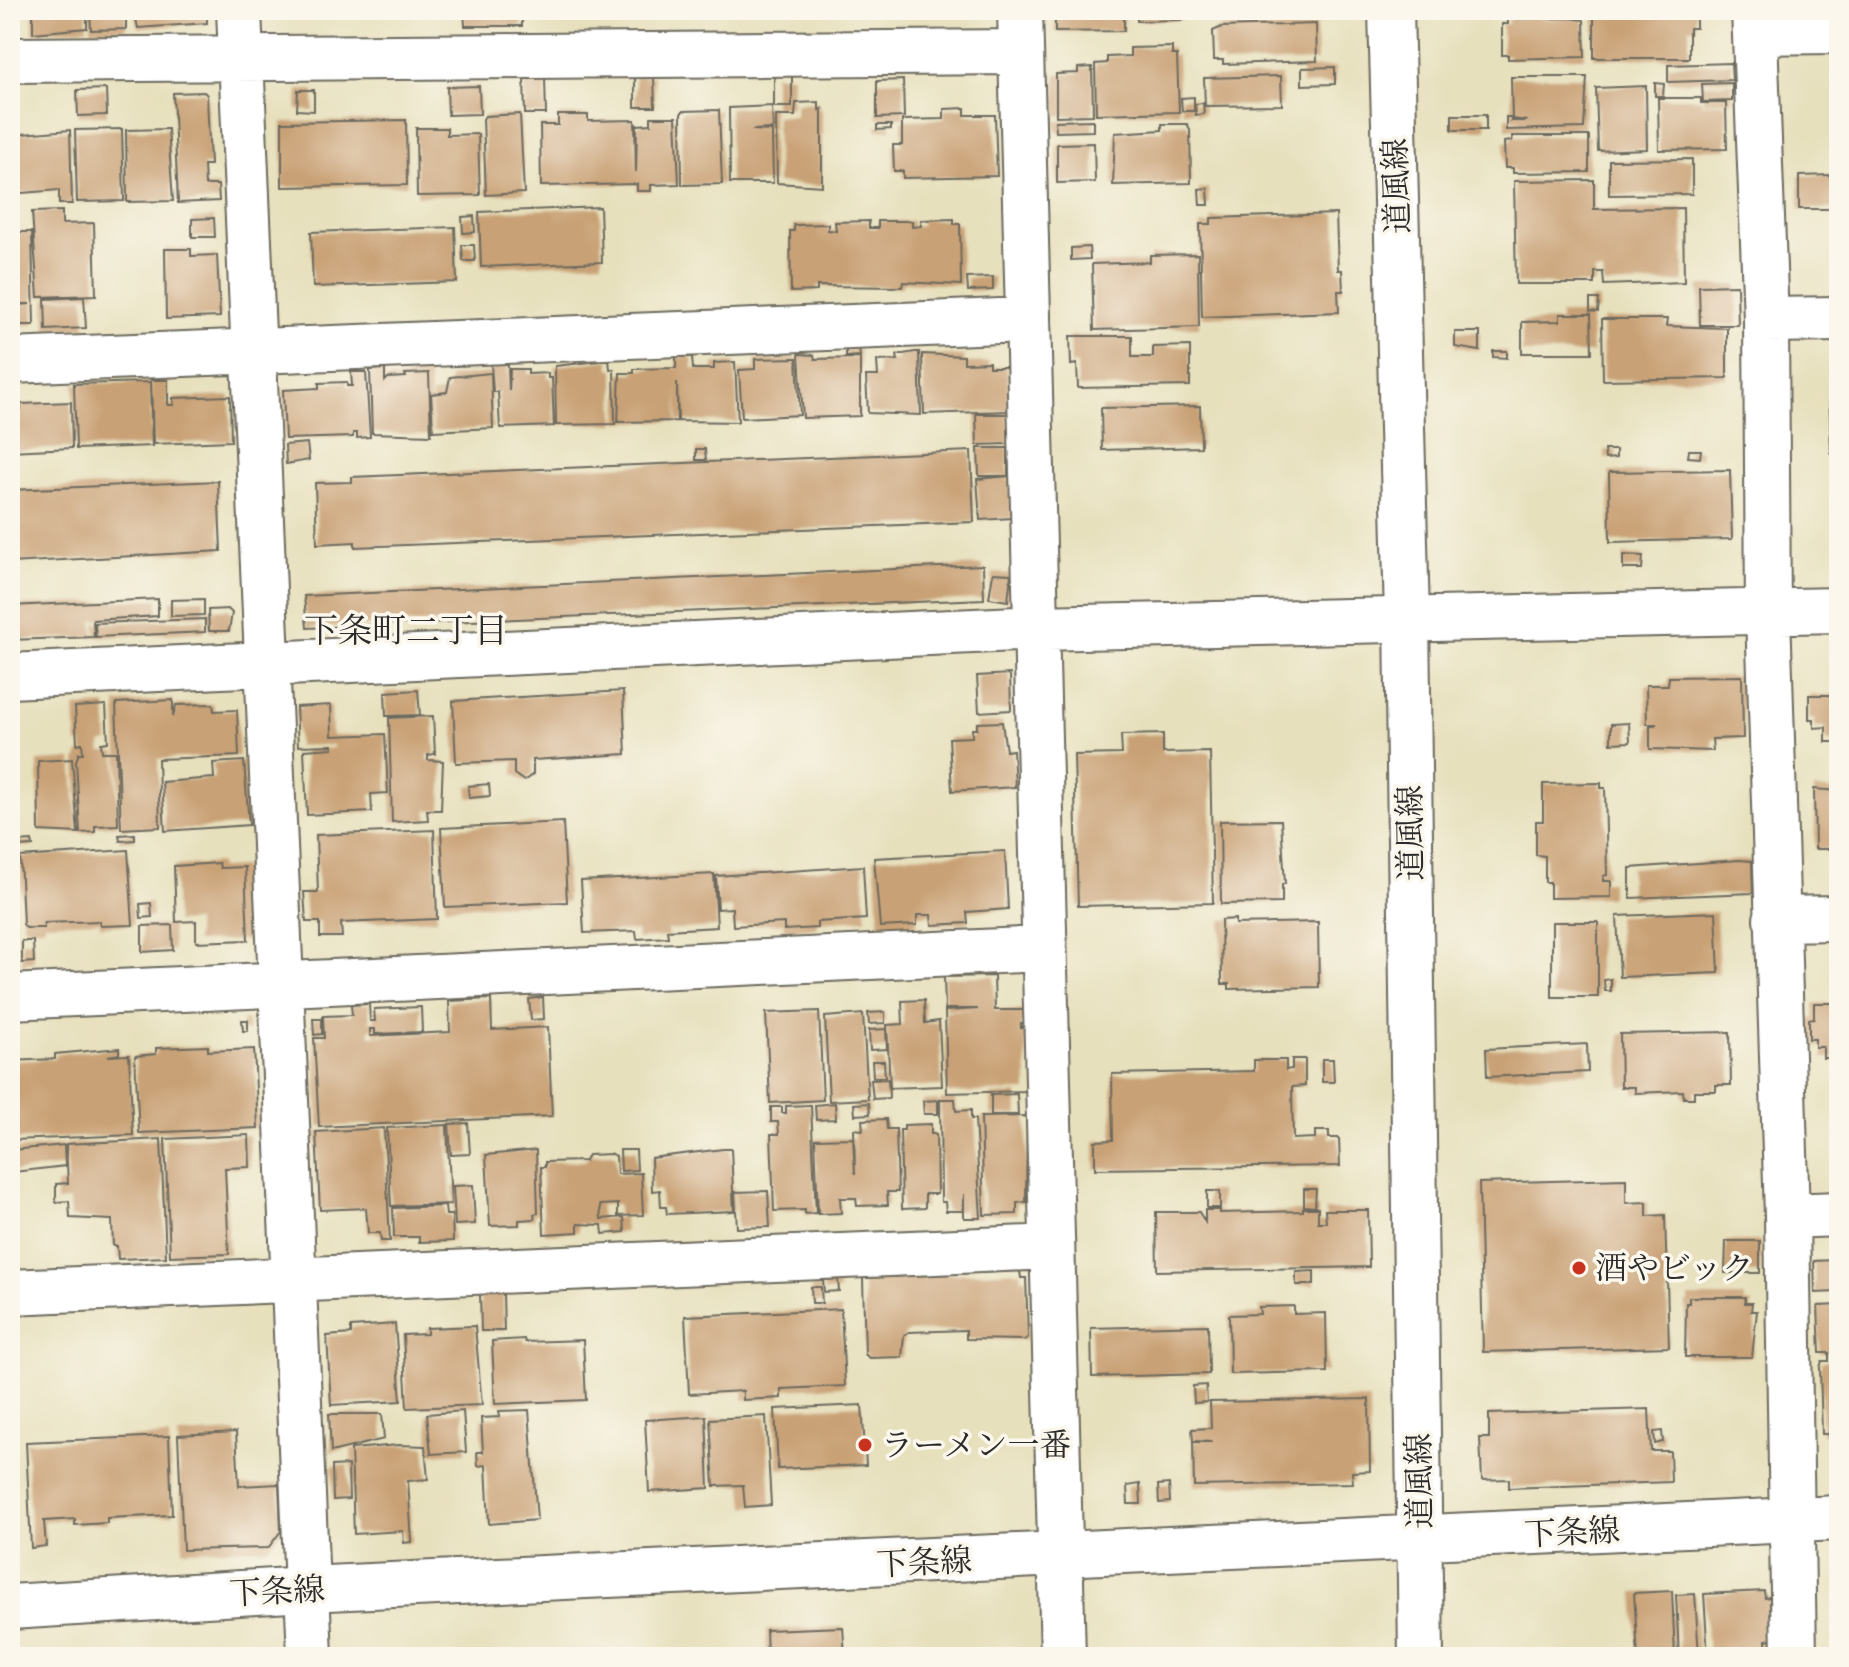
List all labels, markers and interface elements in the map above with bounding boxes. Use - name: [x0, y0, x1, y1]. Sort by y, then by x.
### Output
- street label: 道風線: [1372, 137, 1420, 235]
- district label: 下条町二丁目: [304, 607, 508, 654]
- street label: 道風線: [1387, 785, 1433, 881]
- place label: 酒やビック: [1595, 1246, 1754, 1290]
- marker: 酒やビック: [1570, 1259, 1588, 1277]
- place label: ラーメン一番: [881, 1423, 1071, 1467]
- street label: 道風線: [1396, 1433, 1442, 1529]
- marker: ラーメン一番: [856, 1436, 874, 1454]
- street label: 下条線: [1523, 1508, 1621, 1556]
- street label: 下条線: [875, 1538, 973, 1586]
- street label: 下条線: [228, 1567, 326, 1615]

